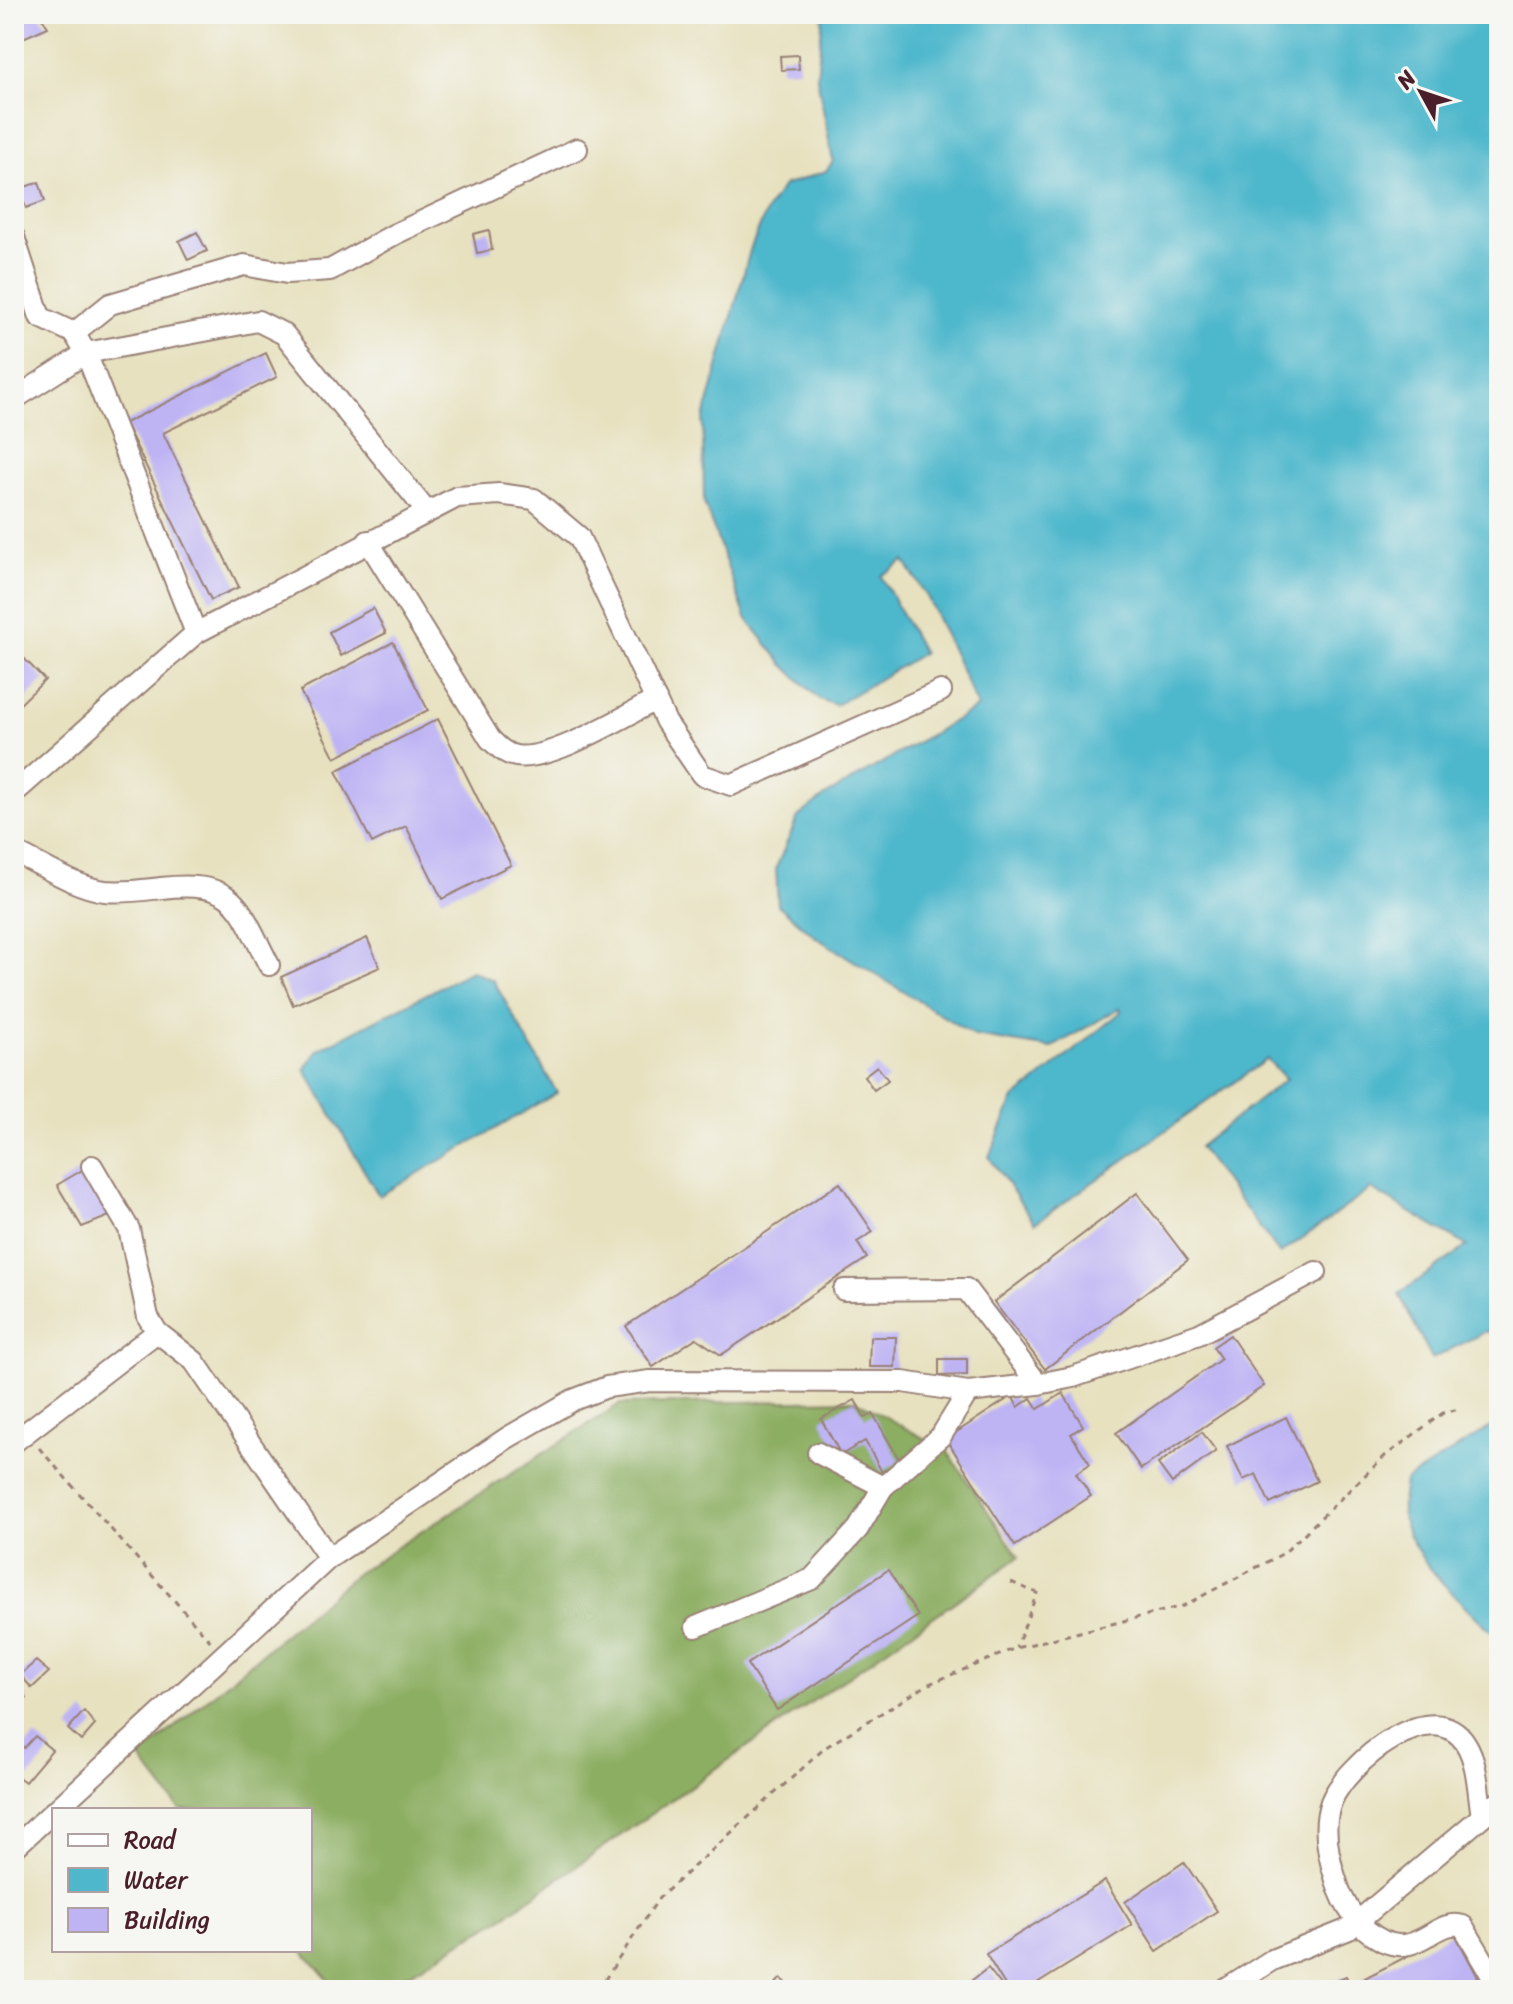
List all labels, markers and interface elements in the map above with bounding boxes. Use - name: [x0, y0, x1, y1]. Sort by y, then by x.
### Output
- north arrow: [1381, 52, 1461, 132]
- text: N: [1386, 61, 1426, 99]
- legend: [52, 1808, 312, 1952]
- text: Road: [124, 1819, 178, 1861]
- text: Water: [124, 1859, 189, 1901]
- text: Building: [124, 1899, 210, 1941]

